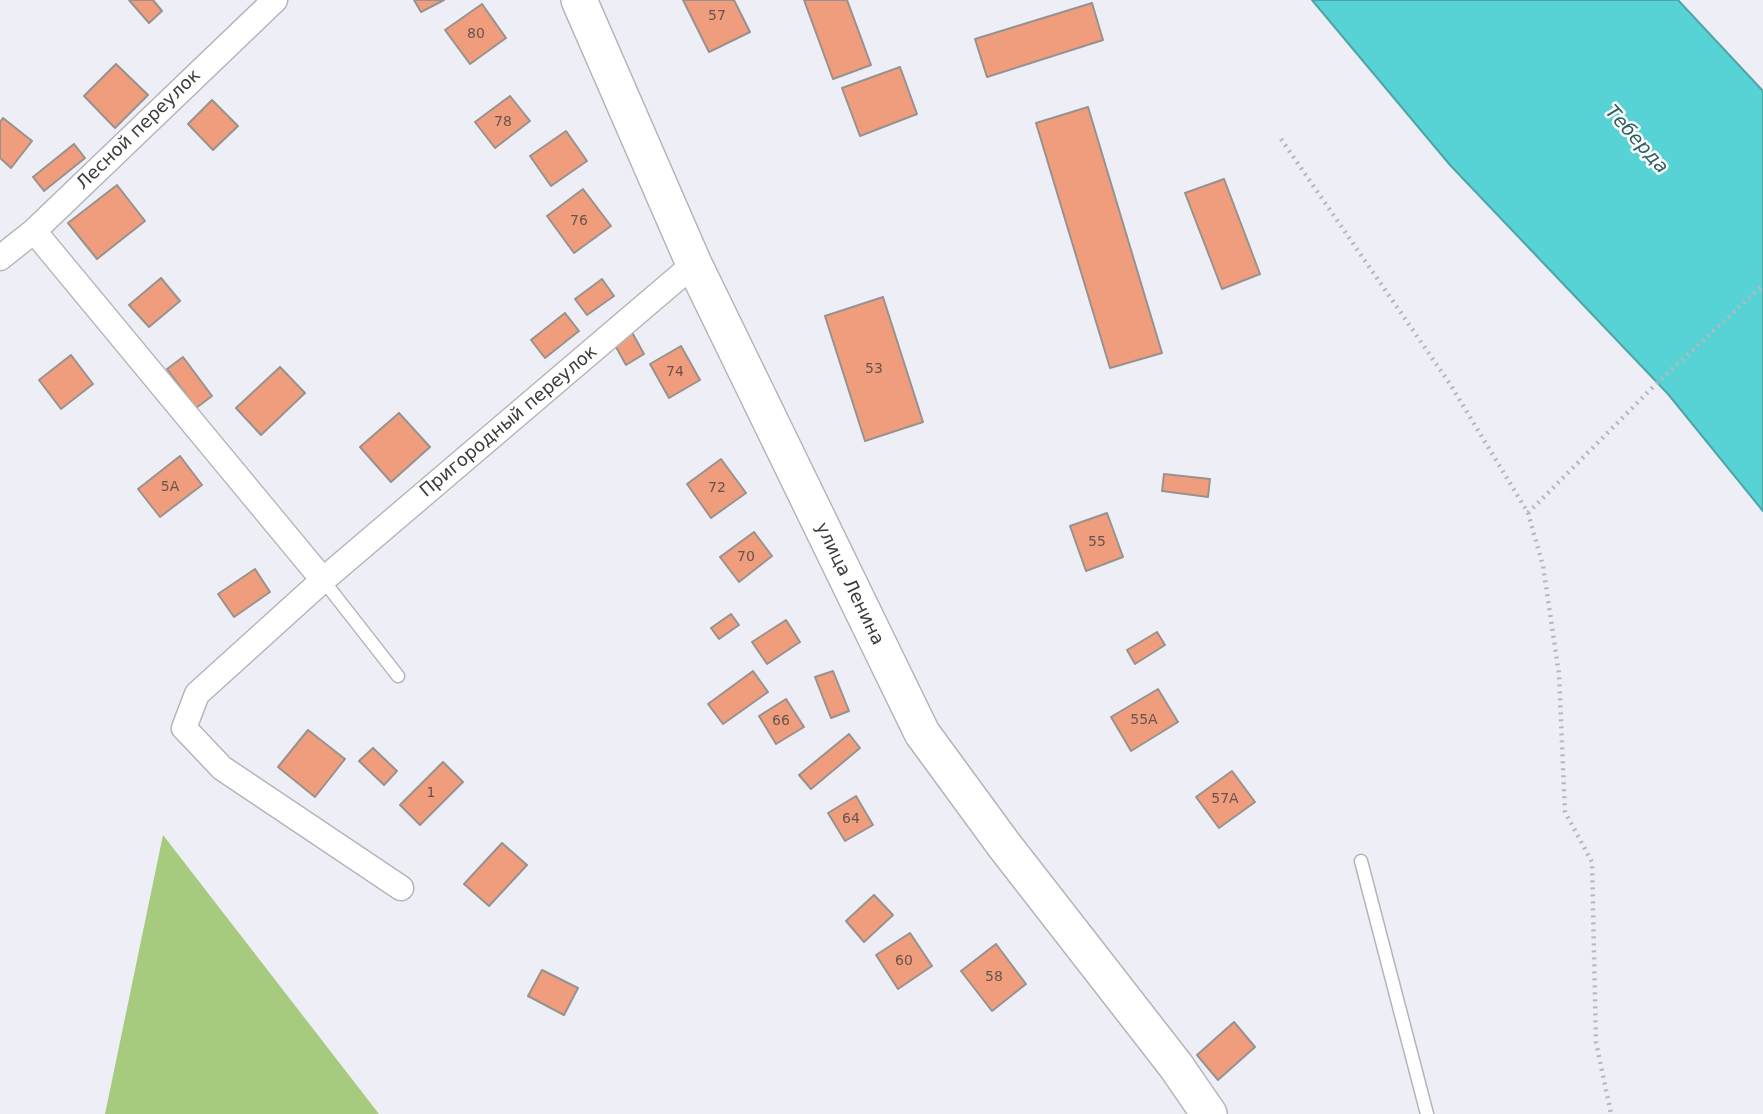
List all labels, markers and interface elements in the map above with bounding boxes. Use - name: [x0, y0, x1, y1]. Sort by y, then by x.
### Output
- house number: 57: [708, 8, 726, 24]
- house number: 80: [467, 26, 485, 42]
- street label: Лесной переулок: [72, 65, 206, 195]
- water label: Теберда: [1600, 101, 1672, 179]
- house number: 78: [494, 114, 512, 130]
- house number: 76: [570, 213, 588, 229]
- street label: Пригородный переулок: [416, 341, 602, 503]
- house number: 53: [865, 361, 883, 377]
- house number: 74: [666, 364, 684, 380]
- house number: 5А: [161, 479, 179, 495]
- house number: 72: [708, 480, 726, 496]
- street label: улица Ленина: [810, 519, 888, 649]
- house number: 55: [1088, 534, 1106, 550]
- house number: 70: [737, 549, 755, 565]
- house number: 55А: [1130, 712, 1158, 728]
- house number: 66: [772, 713, 790, 729]
- house number: 1: [427, 785, 435, 801]
- house number: 57А: [1211, 791, 1239, 807]
- house number: 64: [842, 811, 860, 827]
- house number: 60: [895, 953, 913, 969]
- house number: 58: [985, 969, 1003, 985]

